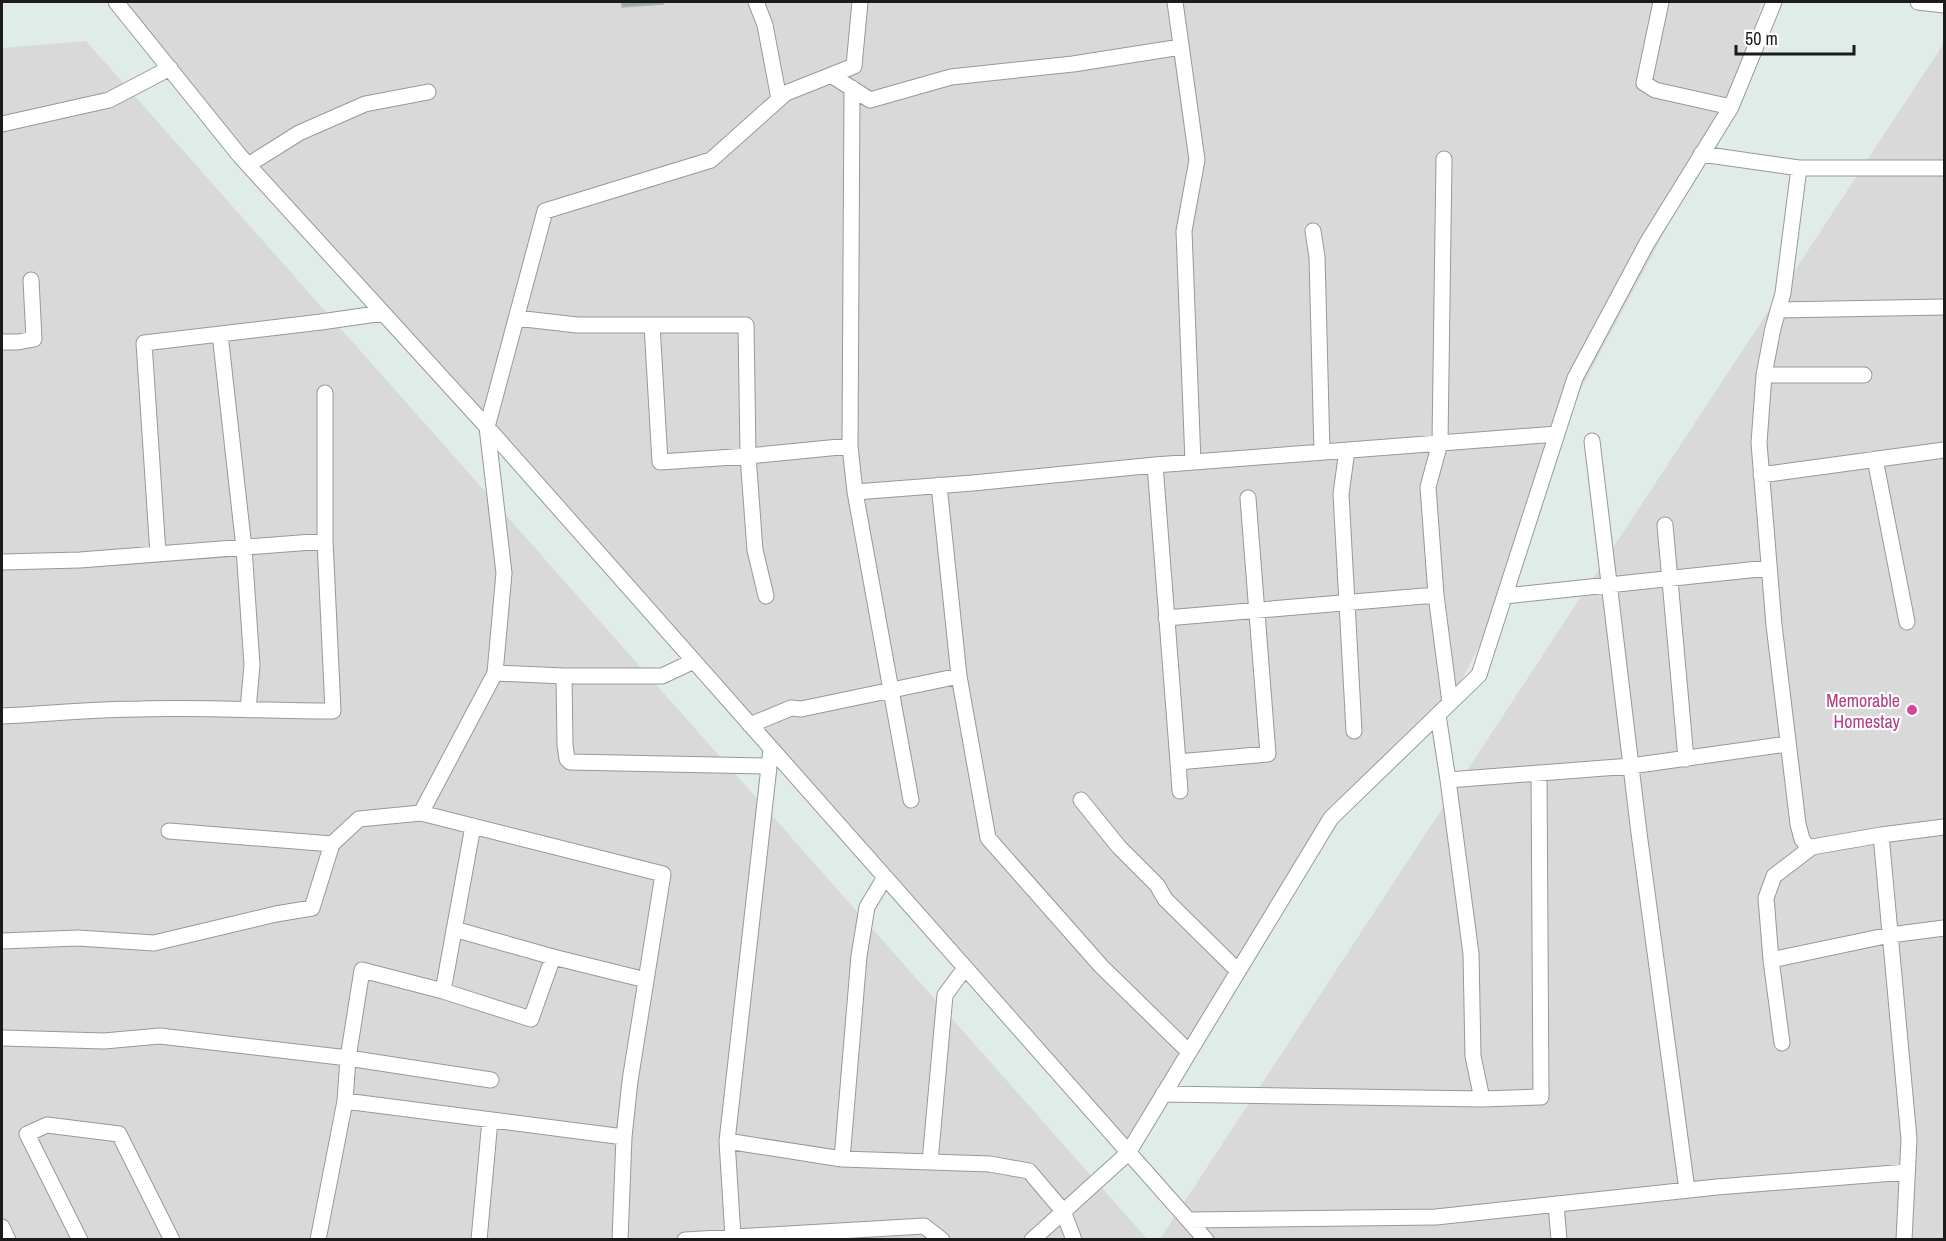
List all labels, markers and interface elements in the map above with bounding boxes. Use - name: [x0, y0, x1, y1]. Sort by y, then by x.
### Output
- scale bar: [1736, 18, 1854, 56]
- text: 50 m: [1745, 26, 1778, 51]
- place label: Memorable Homestay: [1826, 688, 1901, 734]
- marker: Memorable Homestay: [1905, 703, 1919, 717]

